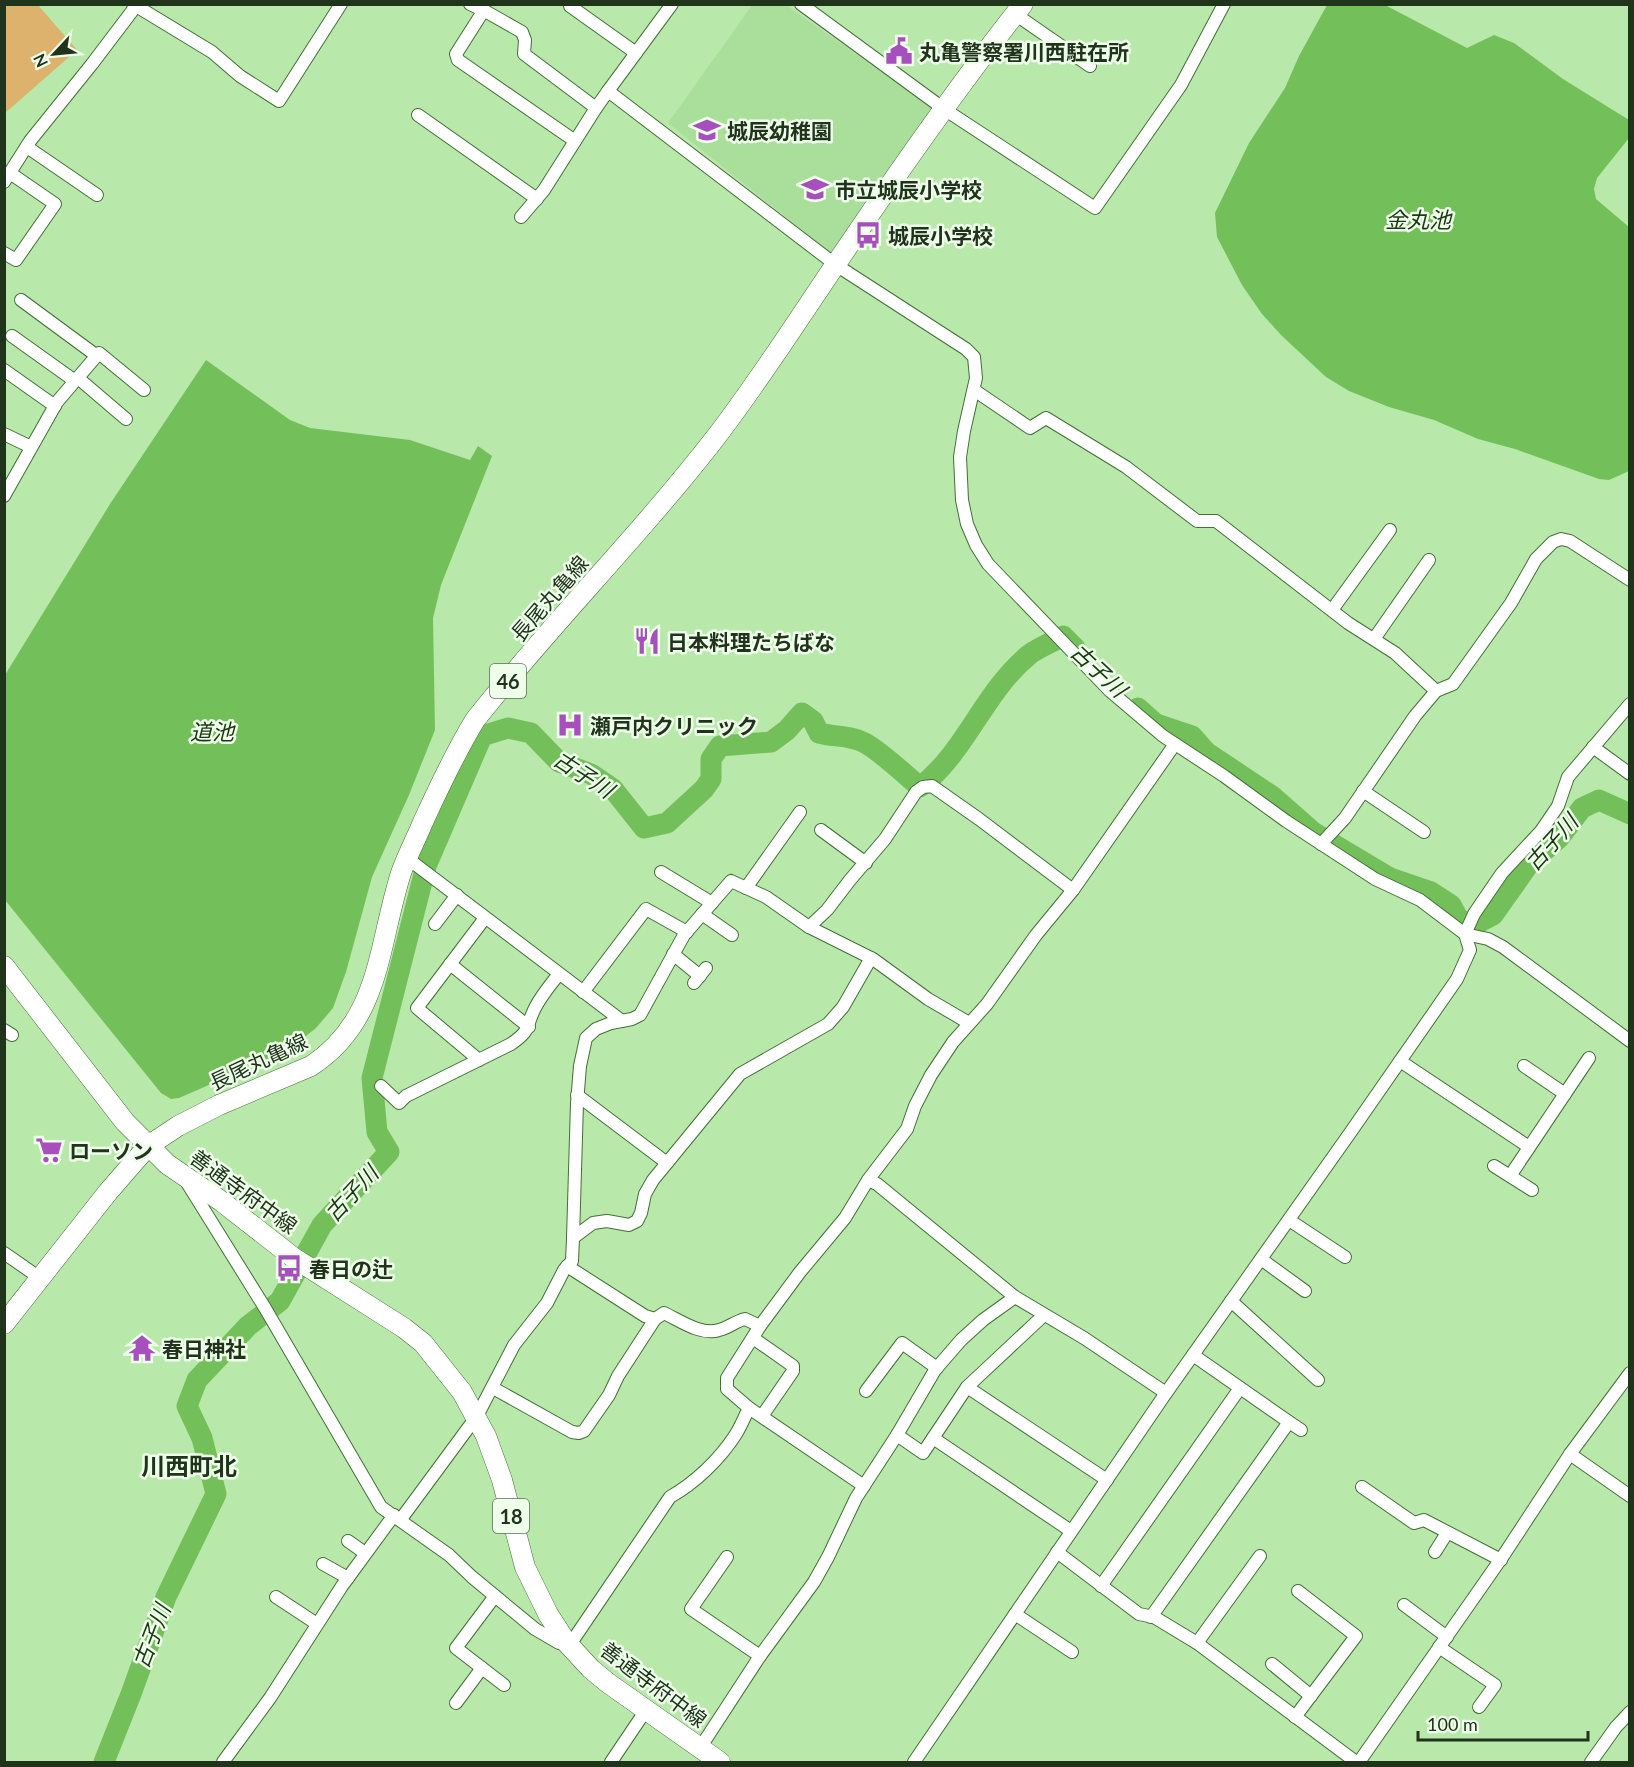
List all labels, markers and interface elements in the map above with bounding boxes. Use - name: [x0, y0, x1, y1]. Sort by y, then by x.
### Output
- north arrow: [24, 24, 84, 84]
- public building icon: 丸亀警察署川西駐在所: [884, 36, 914, 66]
- place label: 丸亀警察署川西駐在所: [919, 39, 1129, 64]
- text: N: [29, 51, 51, 70]
- school or university icon: 城辰幼稚園: [692, 115, 722, 145]
- place label: 城辰幼稚園: [727, 118, 832, 143]
- school or university icon: 市立城辰小学校: [800, 174, 830, 204]
- place label: 市立城辰小学校: [835, 177, 982, 202]
- water label: 金丸池: [1385, 206, 1453, 233]
- bus stop icon: 城辰小学校: [853, 220, 883, 250]
- place label: 城辰小学校: [888, 223, 993, 248]
- street label: 長尾丸亀線: [505, 550, 593, 646]
- restaurant icon: 日本料理たちばな: [632, 626, 662, 656]
- place label: 日本料理たちばな: [667, 629, 835, 654]
- water label: 古子川: [1066, 638, 1134, 704]
- road number: 46: [490, 664, 526, 698]
- hospital icon: 瀬戸内クリニック: [555, 710, 585, 740]
- place label: 瀬戸内クリニック: [590, 713, 758, 738]
- water label: 道池: [190, 718, 236, 745]
- water label: 古子川: [549, 745, 621, 804]
- water label: 古子川: [1519, 807, 1584, 876]
- street label: 長尾丸亀線: [205, 1027, 311, 1095]
- supermarket icon: ローソン: [34, 1135, 64, 1165]
- place label: ローソン: [69, 1138, 153, 1163]
- street label: 善通寺府中線: [186, 1144, 302, 1238]
- water label: 古子川: [319, 1158, 385, 1226]
- bus stop icon: 春日の辻: [274, 1253, 304, 1283]
- place label: 春日の辻: [309, 1256, 393, 1281]
- temple icon: 春日神社: [127, 1333, 157, 1363]
- place label: 春日神社: [162, 1336, 246, 1361]
- district label: 川西町北: [141, 1451, 237, 1480]
- road number: 18: [493, 1499, 529, 1533]
- water label: 古子川: [127, 1598, 176, 1672]
- street label: 善通寺府中線: [596, 1636, 712, 1732]
- scale bar: [1418, 1704, 1588, 1742]
- text: 100 m: [1427, 1713, 1478, 1735]

